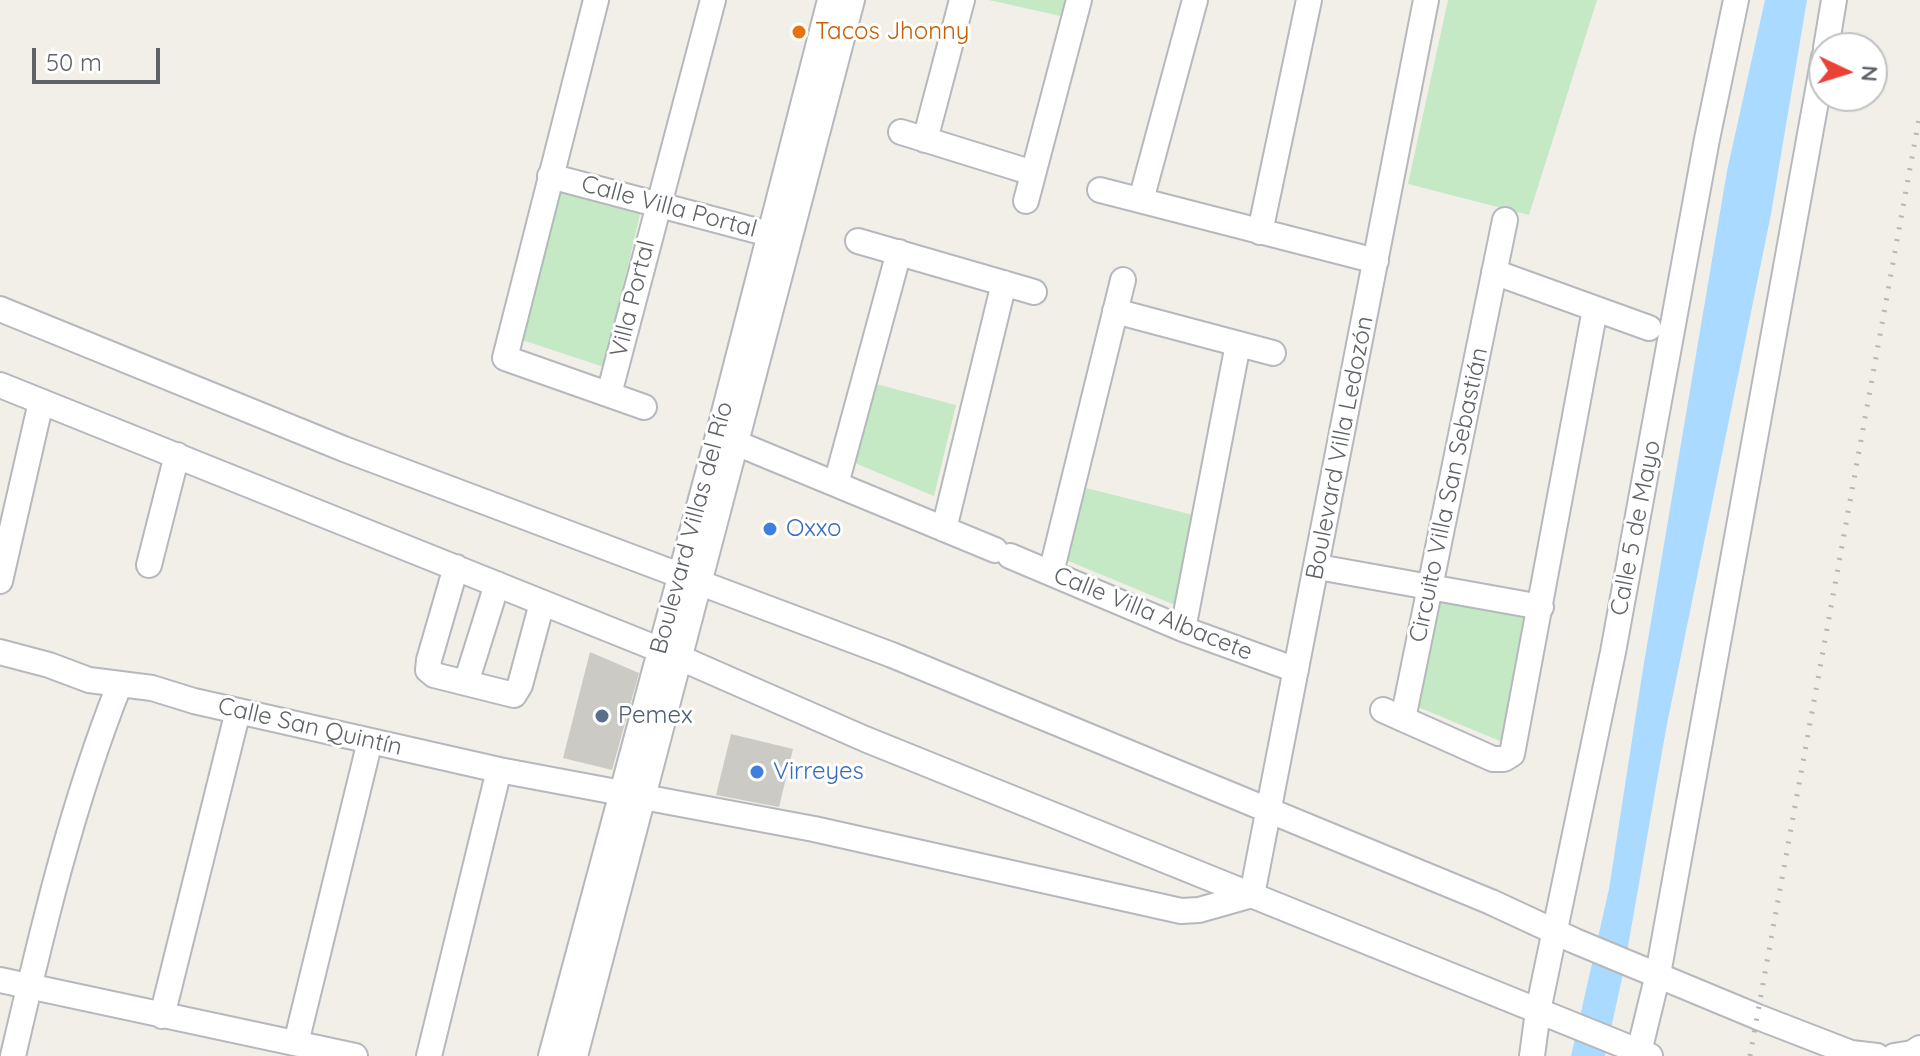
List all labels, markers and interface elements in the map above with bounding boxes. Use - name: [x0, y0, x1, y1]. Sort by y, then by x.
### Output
- place label: Tacos Jhonny: [815, 18, 969, 46]
- marker: Tacos Jhonny: [790, 23, 808, 41]
- scale bar: [36, 32, 164, 82]
- north arrow: [1808, 32, 1888, 112]
- text: 50 m: [46, 47, 102, 77]
- text: N: [1855, 64, 1884, 83]
- street label: Calle Villa Portal: [578, 170, 760, 244]
- street label: Villa Portal: [605, 238, 661, 360]
- street label: Boulevard Villa Ledozón: [1300, 314, 1380, 582]
- street label: Circuito Villa San Sebastián: [1404, 345, 1494, 645]
- street label: Boulevard Villas del Río: [644, 399, 740, 657]
- street label: Calle 5 de Mayo: [1605, 438, 1667, 618]
- place label: Oxxo: [786, 515, 842, 543]
- marker: Oxxo: [761, 520, 779, 538]
- street label: Calle Villa Albacete: [1049, 561, 1257, 667]
- street label: Calle San Quintín: [215, 692, 405, 762]
- place label: Pemex: [618, 702, 693, 730]
- marker: Pemex: [593, 707, 611, 725]
- place label: Virreyes: [773, 758, 864, 786]
- marker: Virreyes: [748, 763, 766, 781]

